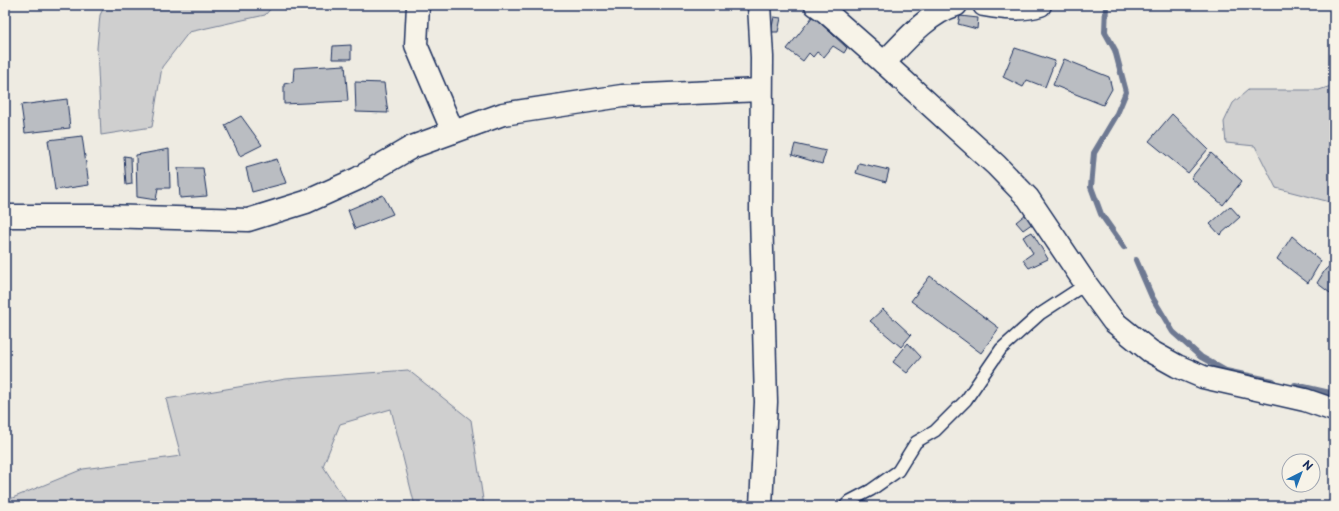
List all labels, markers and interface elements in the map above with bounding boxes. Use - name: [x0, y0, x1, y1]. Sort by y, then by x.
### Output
- north arrow: [1281, 453, 1321, 493]
- text: N: [1299, 456, 1317, 475]

